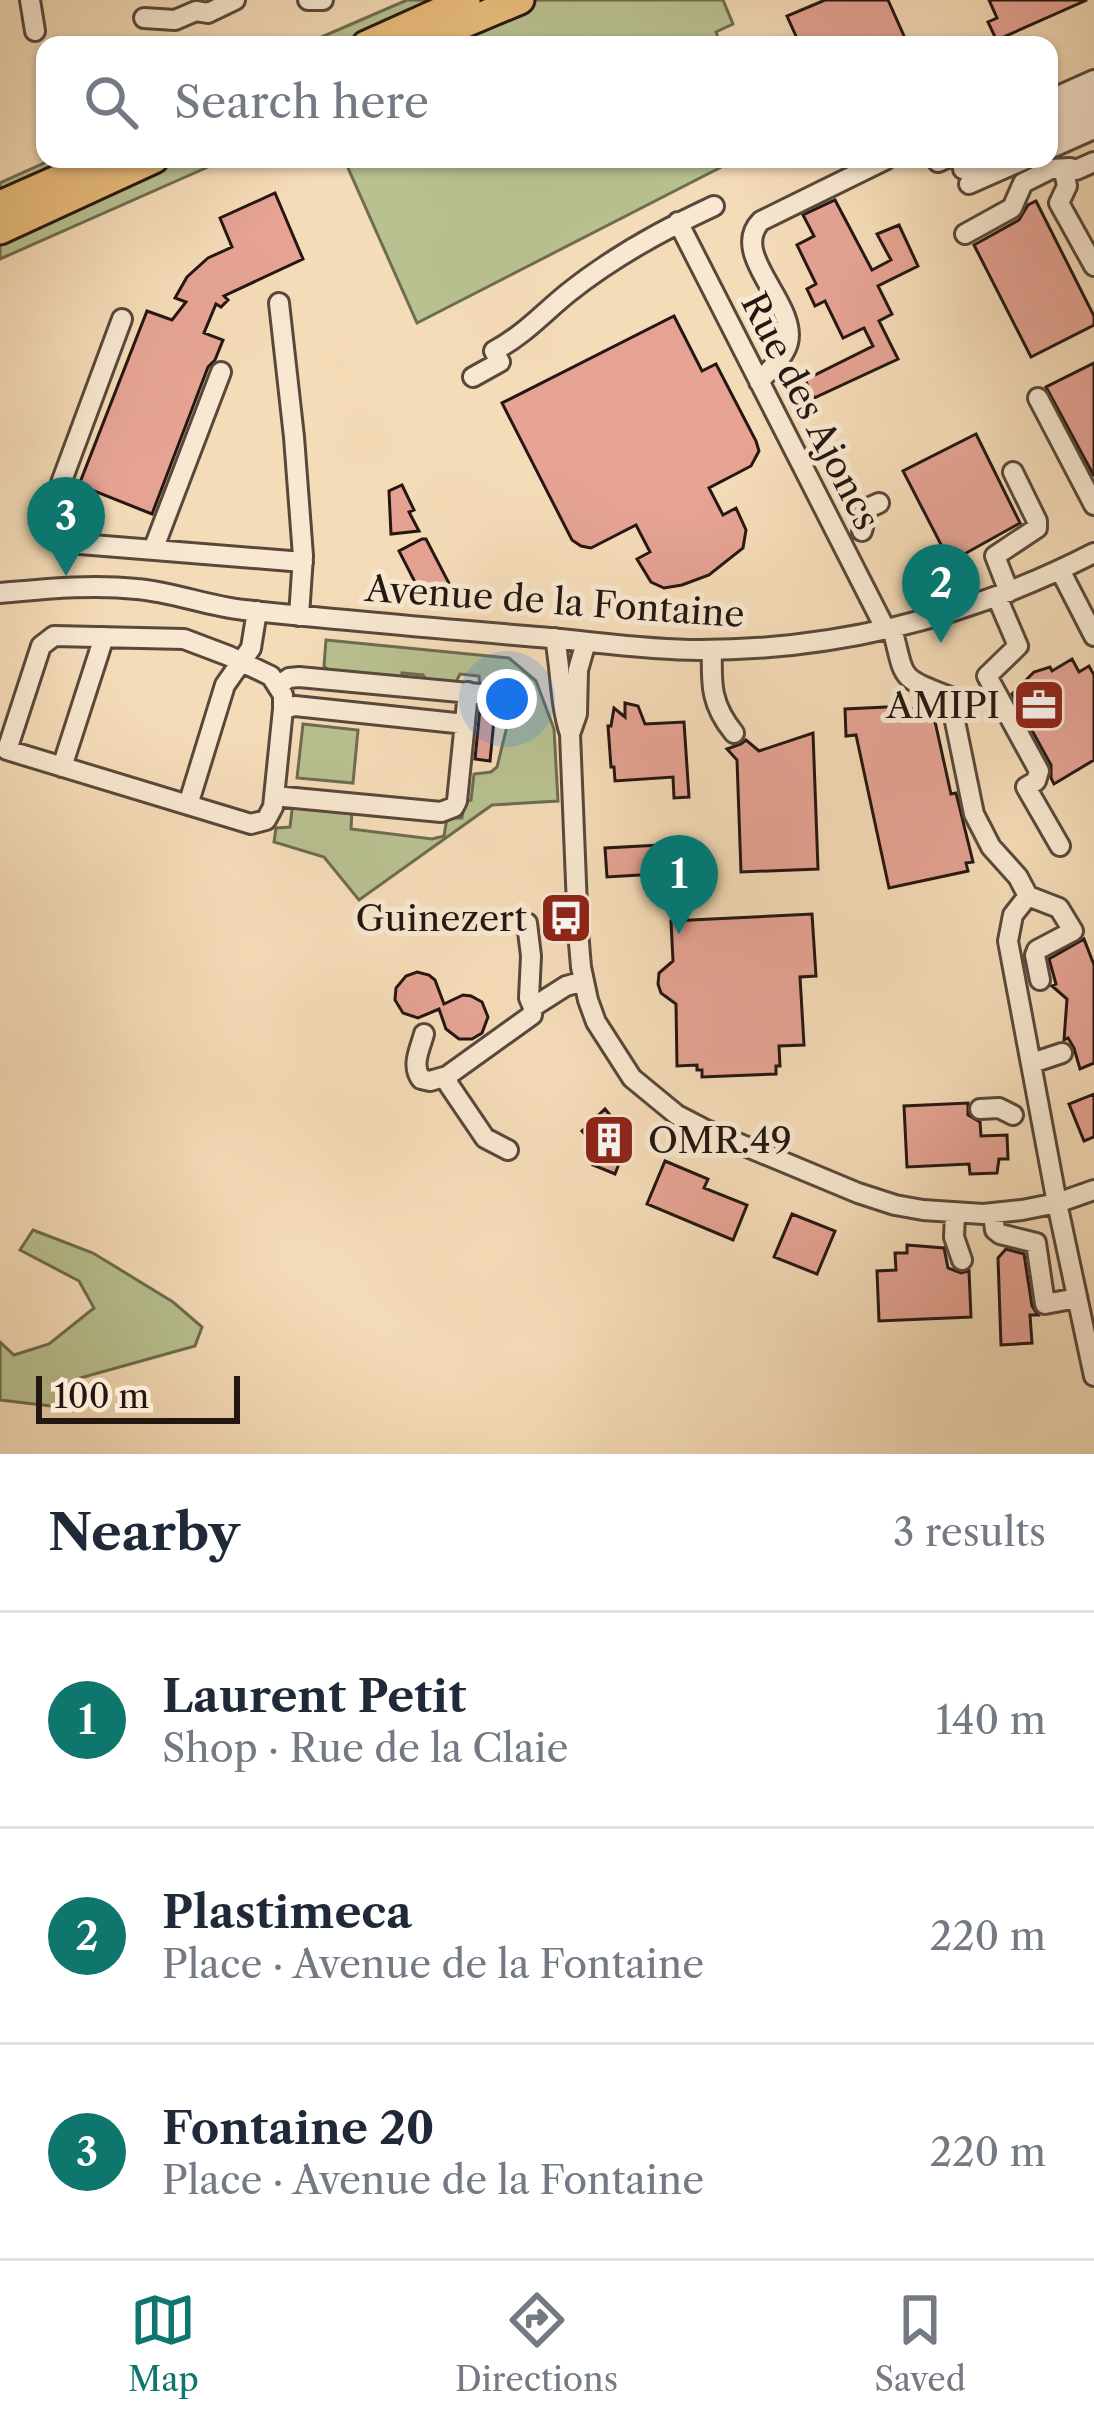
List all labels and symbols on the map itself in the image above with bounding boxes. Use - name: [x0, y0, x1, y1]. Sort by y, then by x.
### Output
- street label: Rue des Ajoncs: [732, 285, 890, 537]
- pin: 3: [27, 477, 105, 576]
- pin: 2: [902, 544, 980, 643]
- street label: Avenue de la Fontaine: [363, 566, 746, 636]
- your location: [477, 669, 537, 729]
- office icon: AMIPI: [1011, 677, 1067, 733]
- place label: AMIPI: [885, 683, 1000, 727]
- pin: 1: [640, 835, 718, 934]
- bus stop icon: Guinezert: [538, 890, 594, 946]
- place label: Guinezert: [356, 896, 527, 940]
- building icon: OMR.49: [581, 1112, 637, 1168]
- place label: OMR.49: [648, 1118, 792, 1162]
- scale bar: [36, 1370, 240, 1423]

